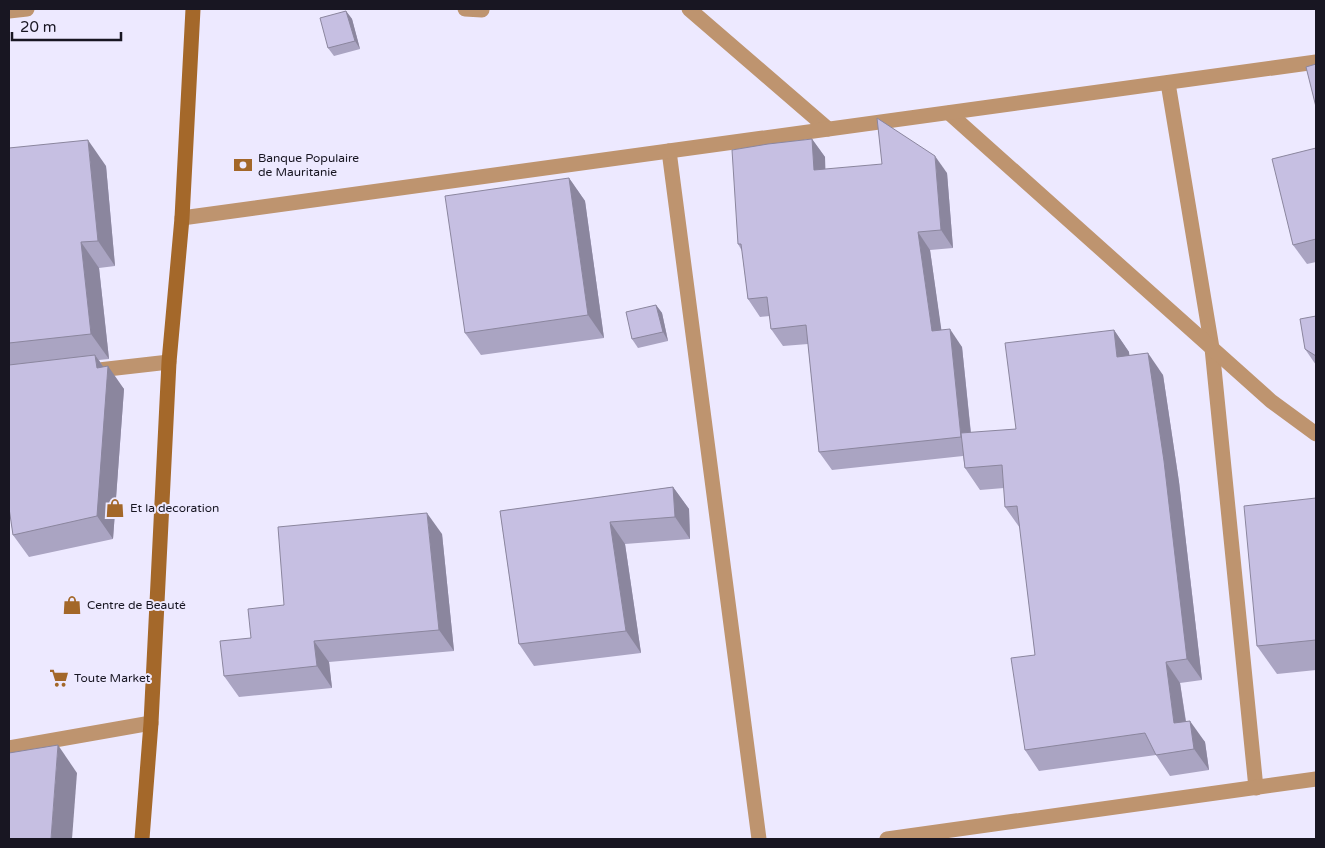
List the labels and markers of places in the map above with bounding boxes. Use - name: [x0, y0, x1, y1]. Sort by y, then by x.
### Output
- place label: Banque Populaire de Mauritanie: [258, 151, 359, 179]
- bank icon: Banque Populaire de Mauritanie: [232, 154, 254, 176]
- shop icon: Et la decoration: [104, 497, 126, 519]
- place label: Et la decoration: [130, 501, 219, 515]
- shop icon: Centre de Beauté: [61, 594, 83, 616]
- place label: Centre de Beauté: [87, 598, 186, 612]
- supermarket icon: Toute Market: [48, 667, 70, 689]
- place label: Toute Market: [74, 671, 151, 685]

